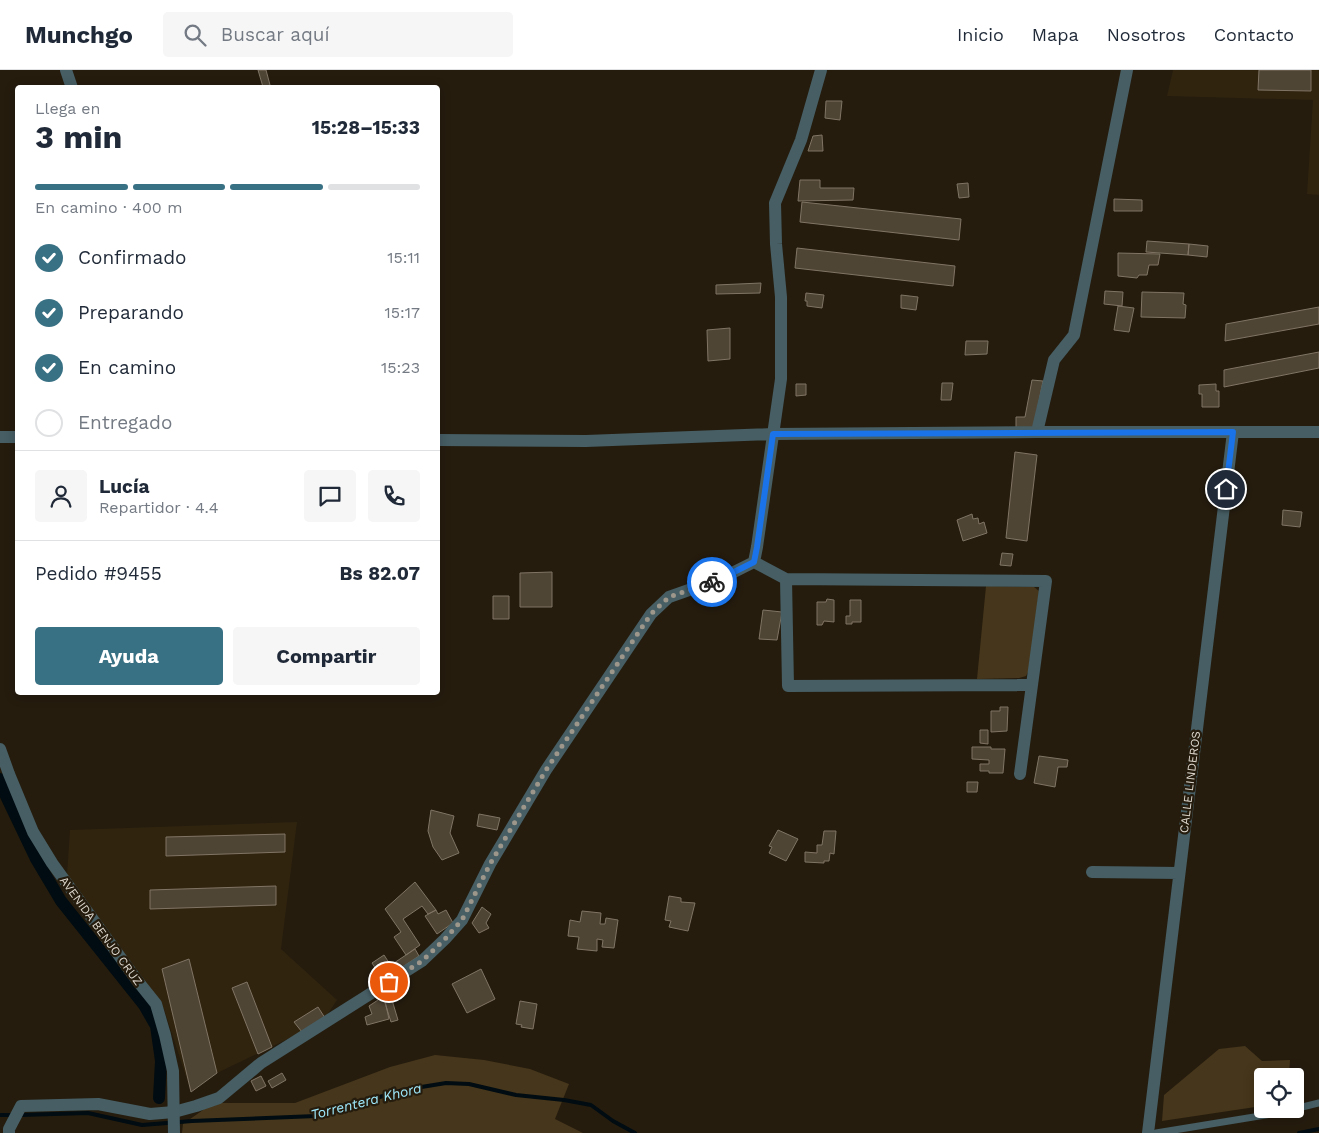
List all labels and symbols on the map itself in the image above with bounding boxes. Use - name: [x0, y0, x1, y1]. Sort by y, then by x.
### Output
- pin: [1205, 468, 1247, 510]
- courier: [687, 557, 737, 607]
- street label: CALLE LINDEROS: [1177, 730, 1203, 834]
- street label: AVENIDA BENJO CRUZ: [57, 874, 145, 988]
- pin: [368, 961, 410, 1003]
- water label: Torrentera Khora: [309, 1079, 424, 1123]

